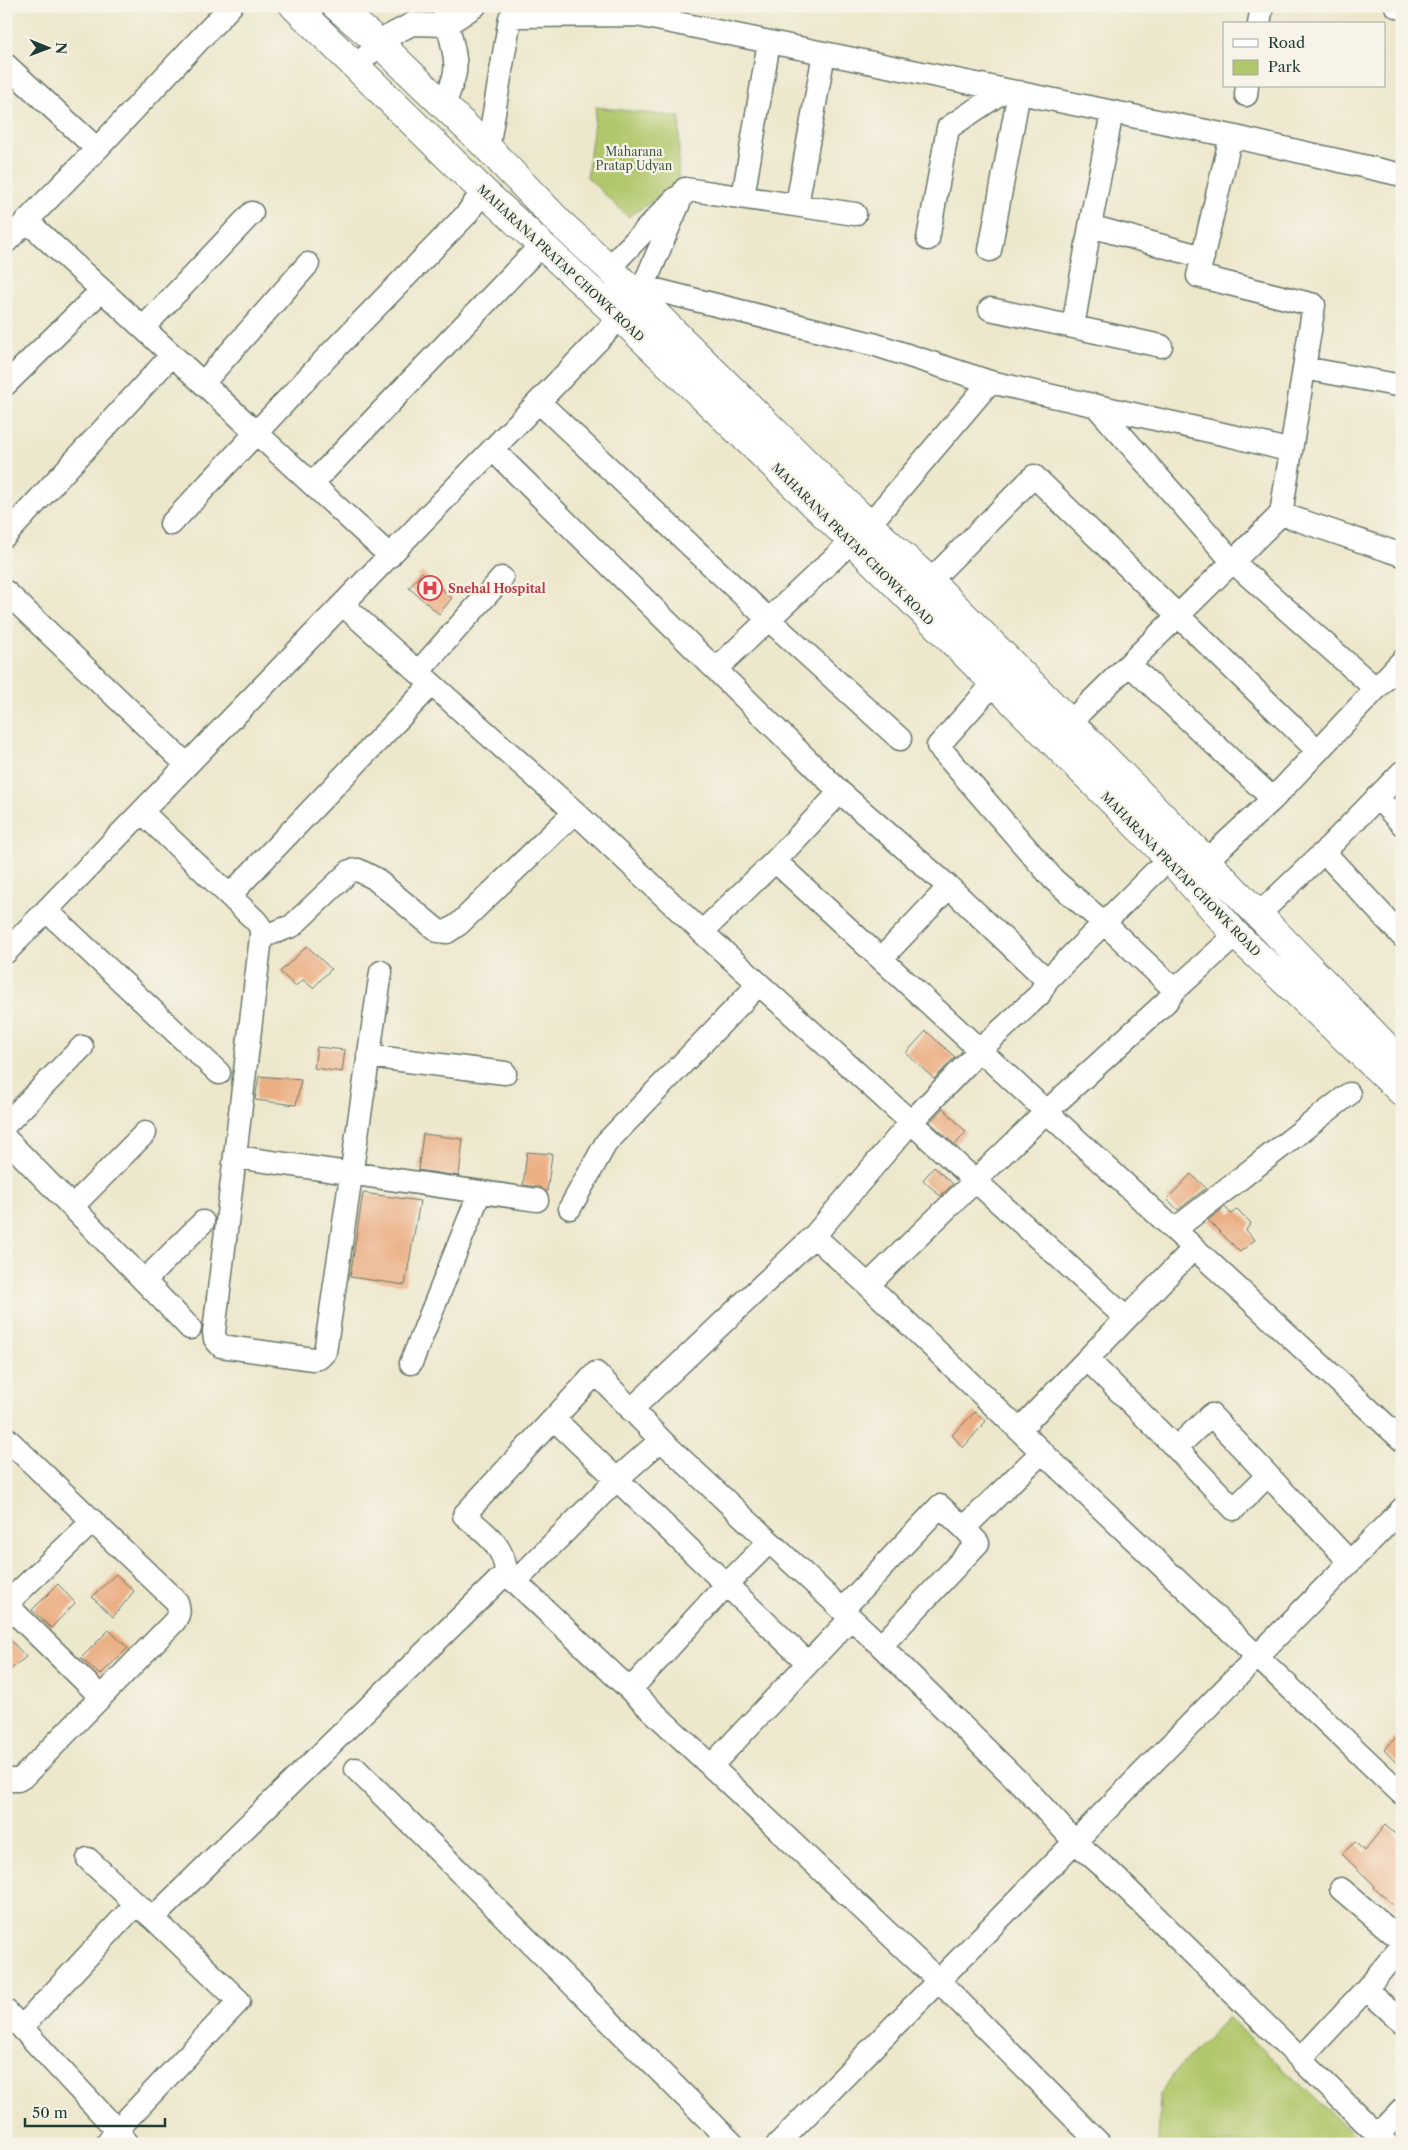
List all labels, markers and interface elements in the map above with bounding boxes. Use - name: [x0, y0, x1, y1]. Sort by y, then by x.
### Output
- north arrow: [22, 22, 72, 72]
- legend: [1223, 22, 1386, 88]
- text: Road: [1268, 33, 1305, 52]
- text: N: [52, 42, 70, 54]
- text: Park: [1268, 57, 1302, 76]
- park label: Maharana Pratap Udyan: [596, 144, 673, 173]
- street label: MAHARANA PRATAP CHOWK ROAD: [474, 181, 648, 345]
- street label: MAHARANA PRATAP CHOWK ROAD: [769, 460, 937, 628]
- hospital icon: Snehal Hospital: [417, 575, 443, 601]
- place label: Snehal Hospital: [448, 581, 546, 596]
- street label: MAHARANA PRATAP CHOWK ROAD: [1098, 789, 1264, 960]
- scale bar: [25, 2095, 165, 2127]
- text: 50 m: [32, 2103, 68, 2122]

